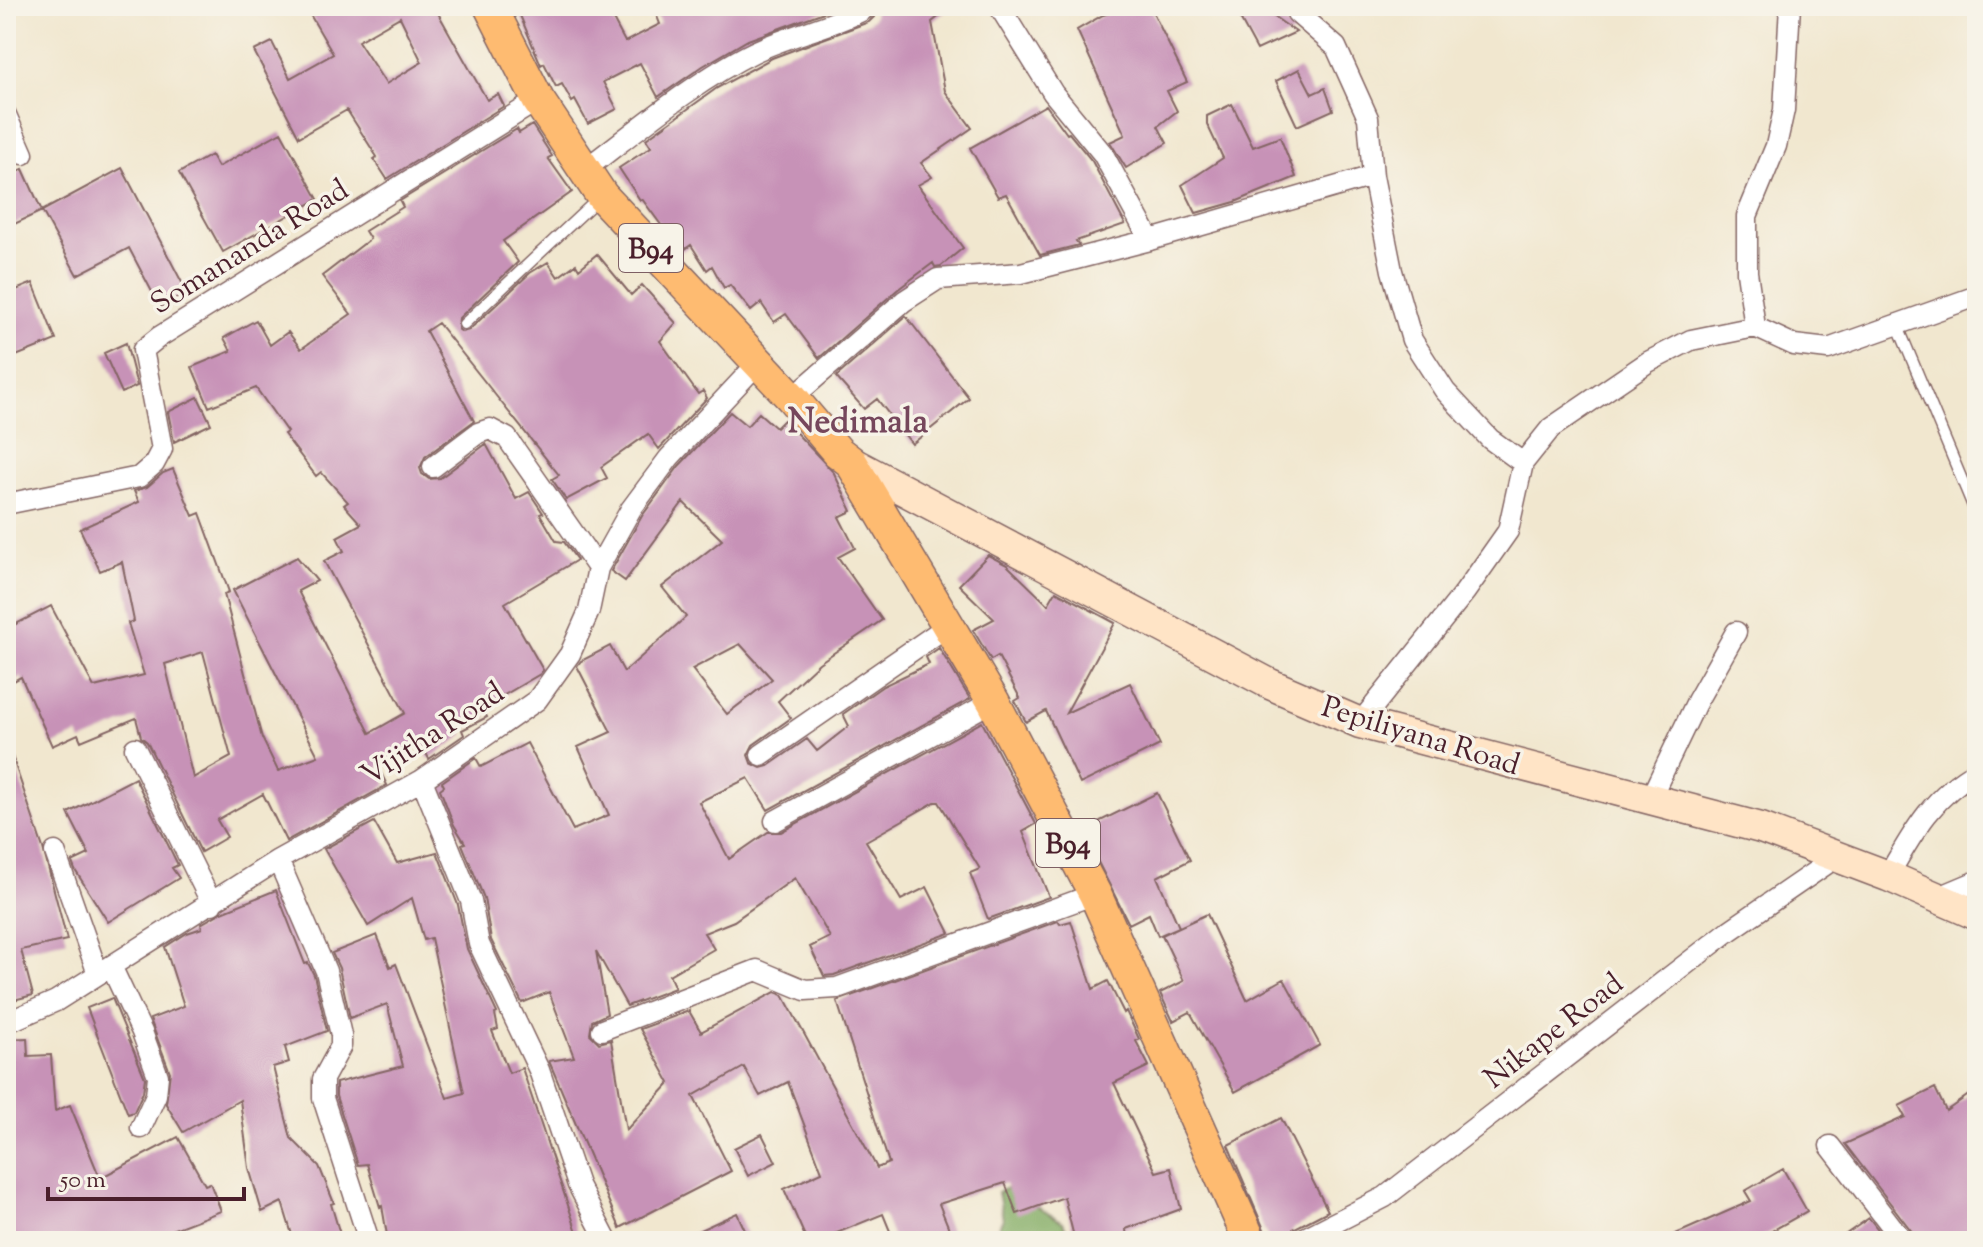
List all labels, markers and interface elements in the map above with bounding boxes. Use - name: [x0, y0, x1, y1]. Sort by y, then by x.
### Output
- street label: Somananda Road: [143, 170, 358, 326]
- road number: B94: [619, 224, 683, 272]
- district label: Nedimala: [788, 399, 928, 448]
- street label: Vijitha Road: [353, 673, 514, 798]
- street label: Pepiliyana Road: [1316, 687, 1525, 788]
- road number: B94: [1036, 819, 1100, 867]
- street label: Nikape Road: [1476, 964, 1633, 1100]
- scale bar: [48, 1151, 244, 1201]
- text: 50 m: [58, 1164, 106, 1198]

